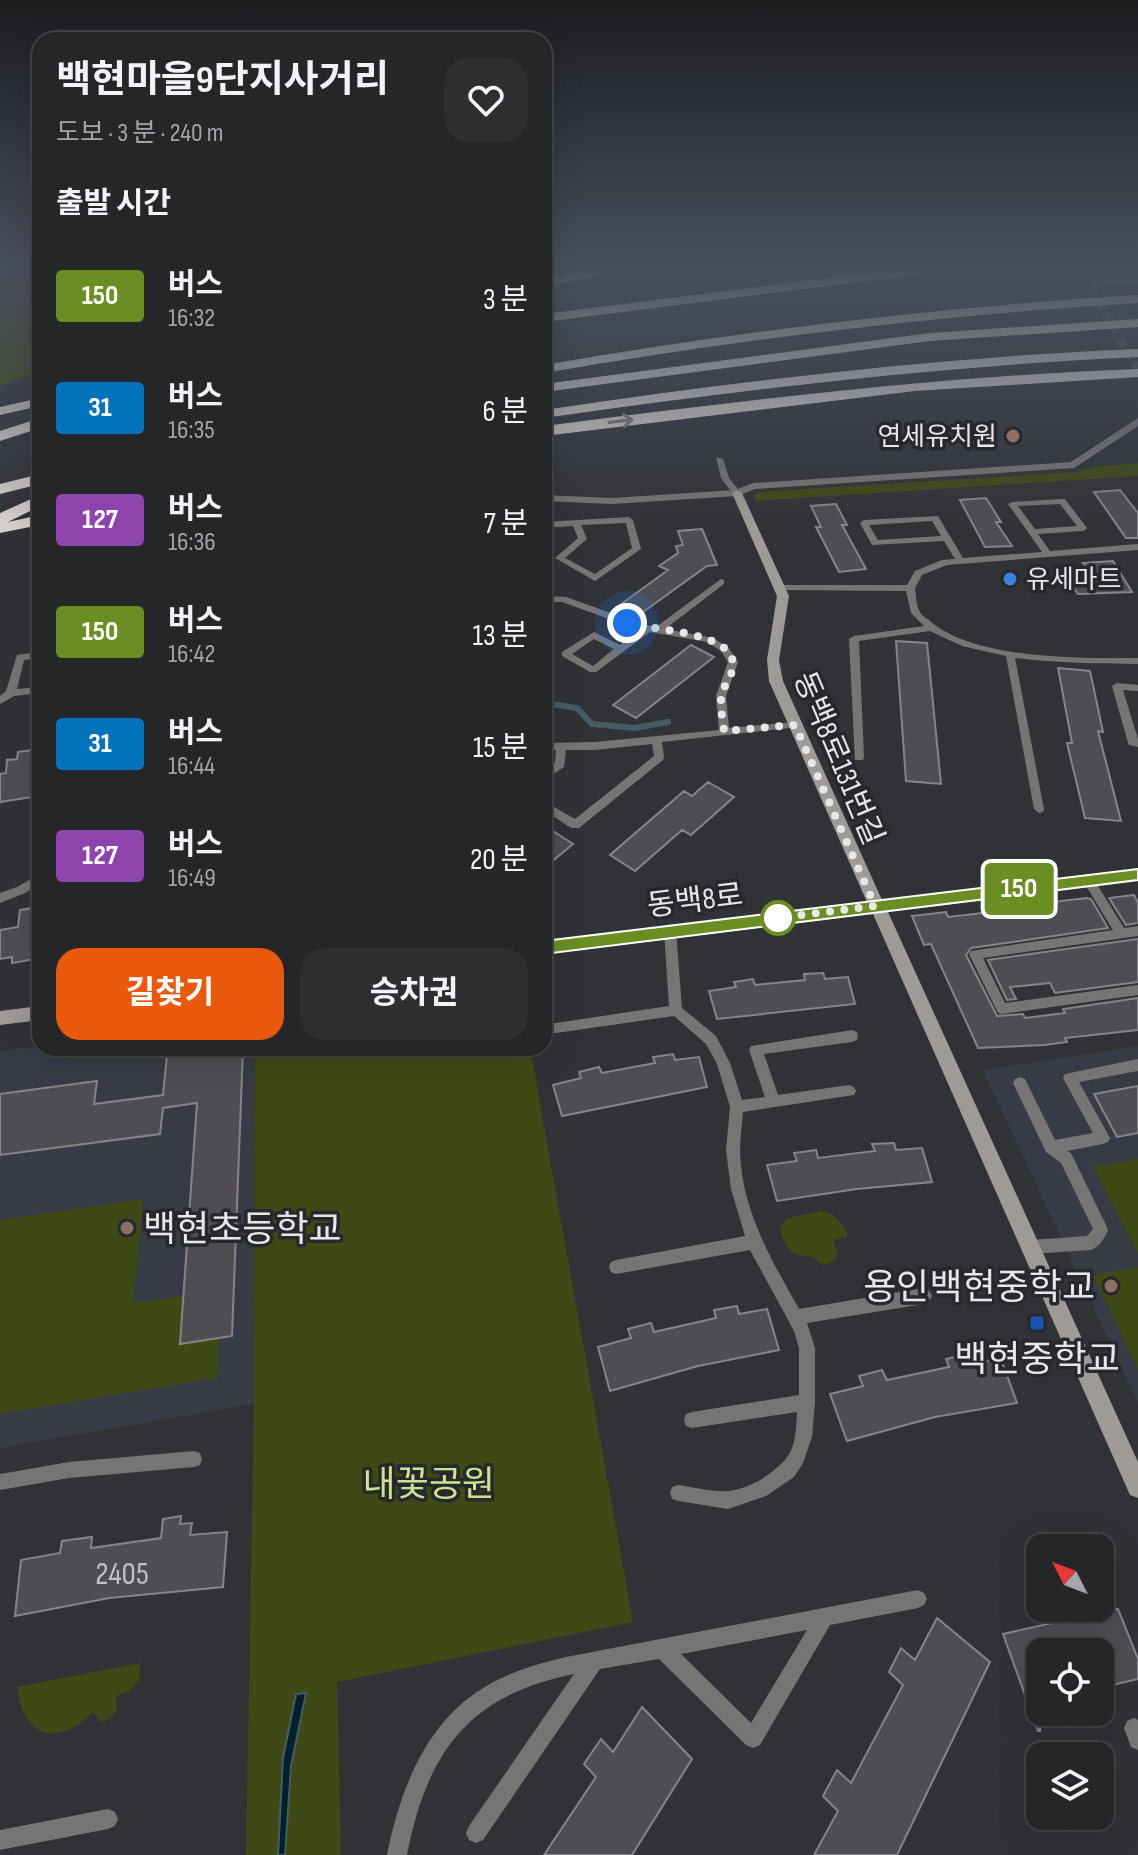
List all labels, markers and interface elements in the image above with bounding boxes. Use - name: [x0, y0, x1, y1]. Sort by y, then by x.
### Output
- text: 백현마을9단지사거리: [56, 58, 389, 103]
- button: heart: [444, 58, 528, 142]
- text: 도보 · 3 분 · 240 m: [56, 118, 224, 149]
- text: 출발 시간: [56, 186, 171, 222]
- text: 버스: [168, 267, 223, 303]
- text: 150: [82, 279, 118, 312]
- text: 3 분: [483, 282, 528, 318]
- text: 16:32: [168, 303, 215, 334]
- text: 버스: [168, 379, 223, 415]
- text: 31: [88, 391, 112, 424]
- text: 6 분: [482, 394, 528, 430]
- one-way arrow: [608, 413, 634, 428]
- text: 16:35: [168, 415, 215, 446]
- place label: 연세유치원: [877, 422, 997, 453]
- marker: 연세유치원: [1004, 427, 1022, 445]
- text: 버스: [168, 491, 223, 527]
- text: 127: [82, 503, 118, 536]
- text: 7 분: [484, 506, 528, 542]
- text: 16:36: [168, 527, 216, 558]
- place label: 유세마트: [1026, 565, 1122, 596]
- marker: 유세마트: [1001, 570, 1019, 588]
- text: 버스: [168, 603, 223, 639]
- your location: [607, 603, 647, 643]
- text: 150: [82, 615, 118, 648]
- text: 13 분: [473, 618, 528, 654]
- text: 16:42: [168, 639, 215, 670]
- street label: 동백8로131번길: [785, 666, 891, 850]
- text: 버스: [168, 715, 223, 751]
- text: 31: [88, 727, 112, 760]
- text: 15 분: [473, 730, 528, 766]
- text: 16:44: [168, 751, 215, 782]
- text: 버스: [168, 827, 223, 863]
- text: 127: [82, 839, 118, 872]
- text: 20 분: [470, 842, 528, 878]
- text: 16:49: [168, 863, 216, 894]
- line badge: 150: [973, 863, 1065, 915]
- text: 150: [1001, 872, 1037, 905]
- street label: 동백8로: [645, 877, 745, 925]
- unlabelled marker: [761, 901, 795, 935]
- button: 길찾기: [56, 948, 284, 1040]
- button: 승차권: [300, 948, 528, 1040]
- place label: 백현초등학교: [143, 1209, 342, 1252]
- marker: 백현초등학교: [118, 1219, 136, 1237]
- place label: 용인백현중학교: [863, 1267, 1095, 1310]
- marker: 용인백현중학교: [1102, 1277, 1120, 1295]
- marker: 백현중학교: [1028, 1314, 1046, 1332]
- place label: 백현중학교: [954, 1339, 1120, 1382]
- park label: 내꽃공원: [363, 1464, 495, 1507]
- north arrow: [1026, 1534, 1114, 1622]
- map controls: [1026, 1534, 1114, 1830]
- house number: 2405: [95, 1555, 149, 1594]
- button: locate: [1026, 1638, 1114, 1726]
- button: layers: [1026, 1742, 1114, 1830]

